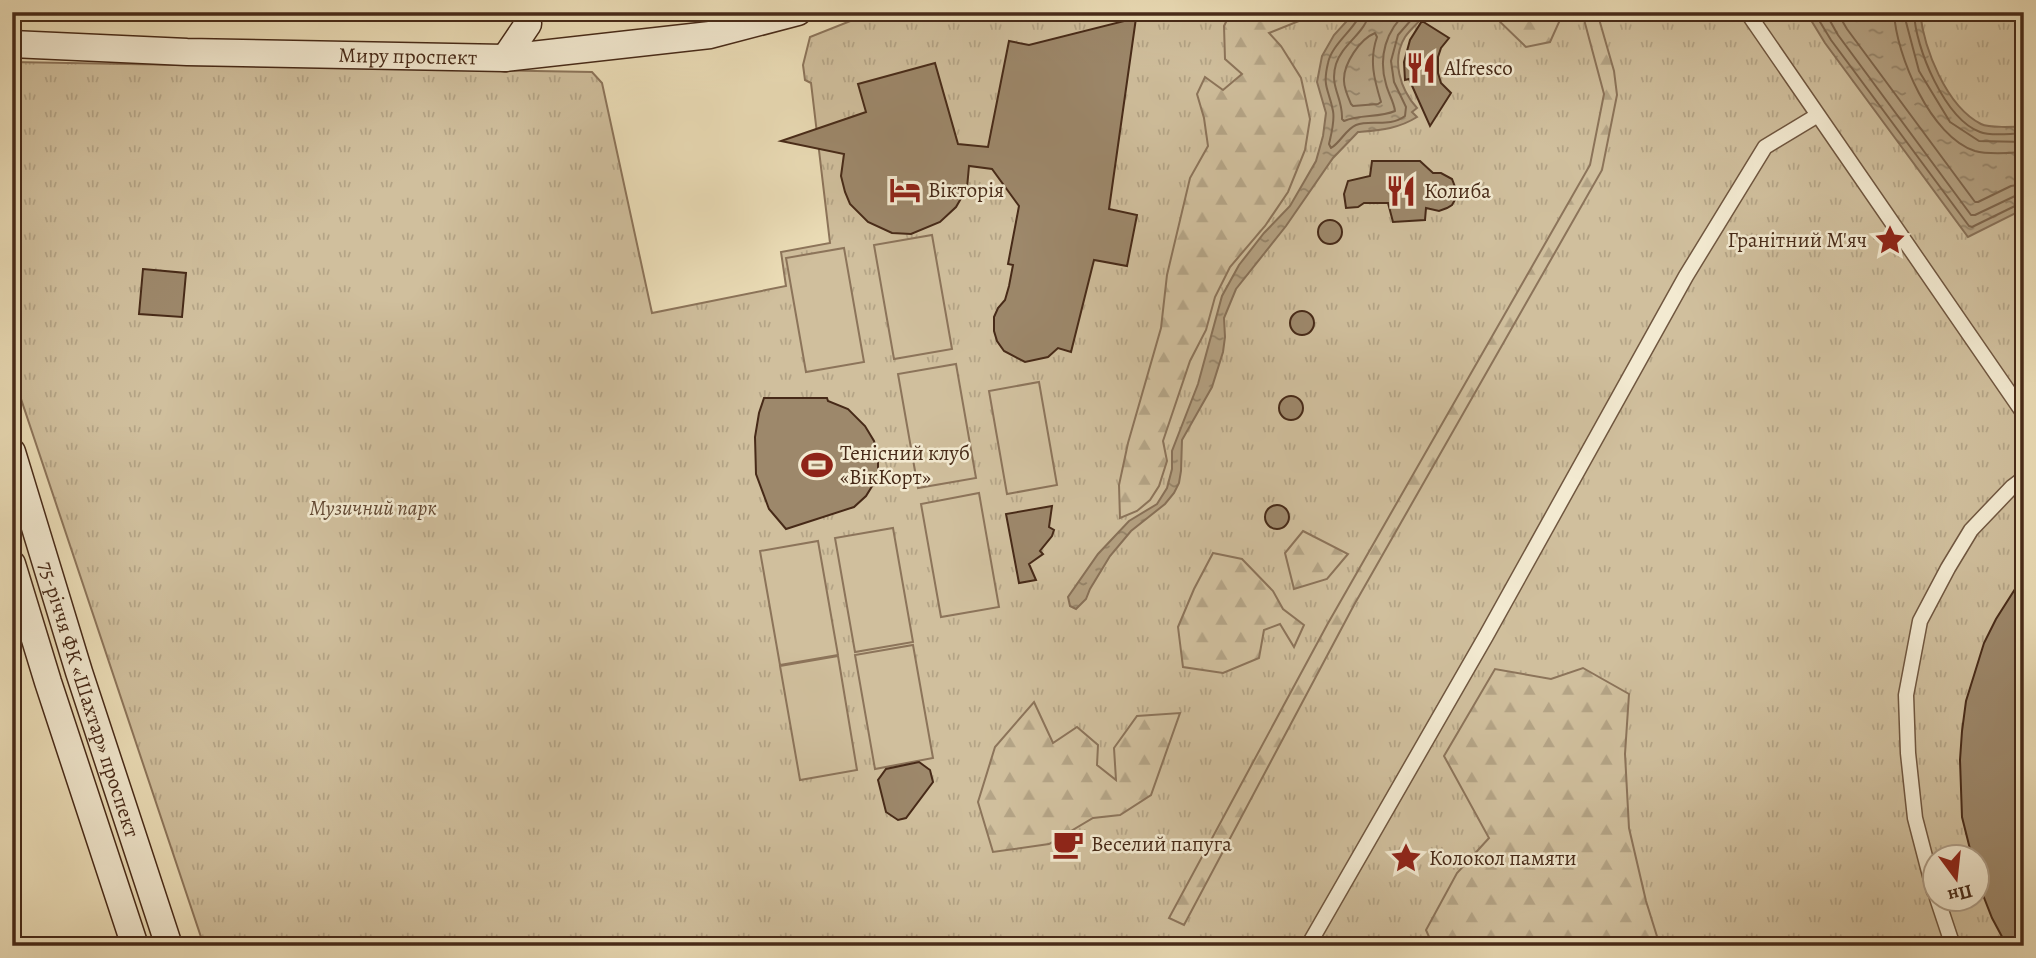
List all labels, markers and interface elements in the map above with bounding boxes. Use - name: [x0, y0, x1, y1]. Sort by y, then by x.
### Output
- street label: Миру проспект: [338, 41, 477, 71]
- restaurant icon: Alfresco: [1404, 51, 1438, 85]
- place label: Alfresco: [1443, 54, 1513, 82]
- hotel icon: Вікторія: [888, 173, 922, 207]
- restaurant icon: Колиба: [1384, 174, 1418, 208]
- place label: Вікторія: [928, 176, 1004, 204]
- place label: Колиба: [1424, 177, 1491, 205]
- place icon: Гранітний М'яч: [1873, 223, 1907, 257]
- place label: Гранітний М'яч: [1727, 226, 1867, 254]
- place label: Тенісний клуб «ВікКорт»: [840, 439, 970, 491]
- sports icon: Тенісний клуб «ВікКорт»: [800, 448, 834, 482]
- park label: Музичний парк: [309, 494, 437, 522]
- street label: 75-річчя ФК «Шахтар» проспект: [32, 558, 146, 841]
- cafe icon: Веселий папуга: [1051, 827, 1085, 861]
- place label: Веселий папуга: [1091, 830, 1232, 858]
- place icon: Колокол памяти: [1389, 841, 1423, 875]
- north arrow: [1920, 842, 1990, 912]
- place label: Колокол памяти: [1429, 844, 1577, 872]
- text: Пн: [1945, 878, 1976, 909]

